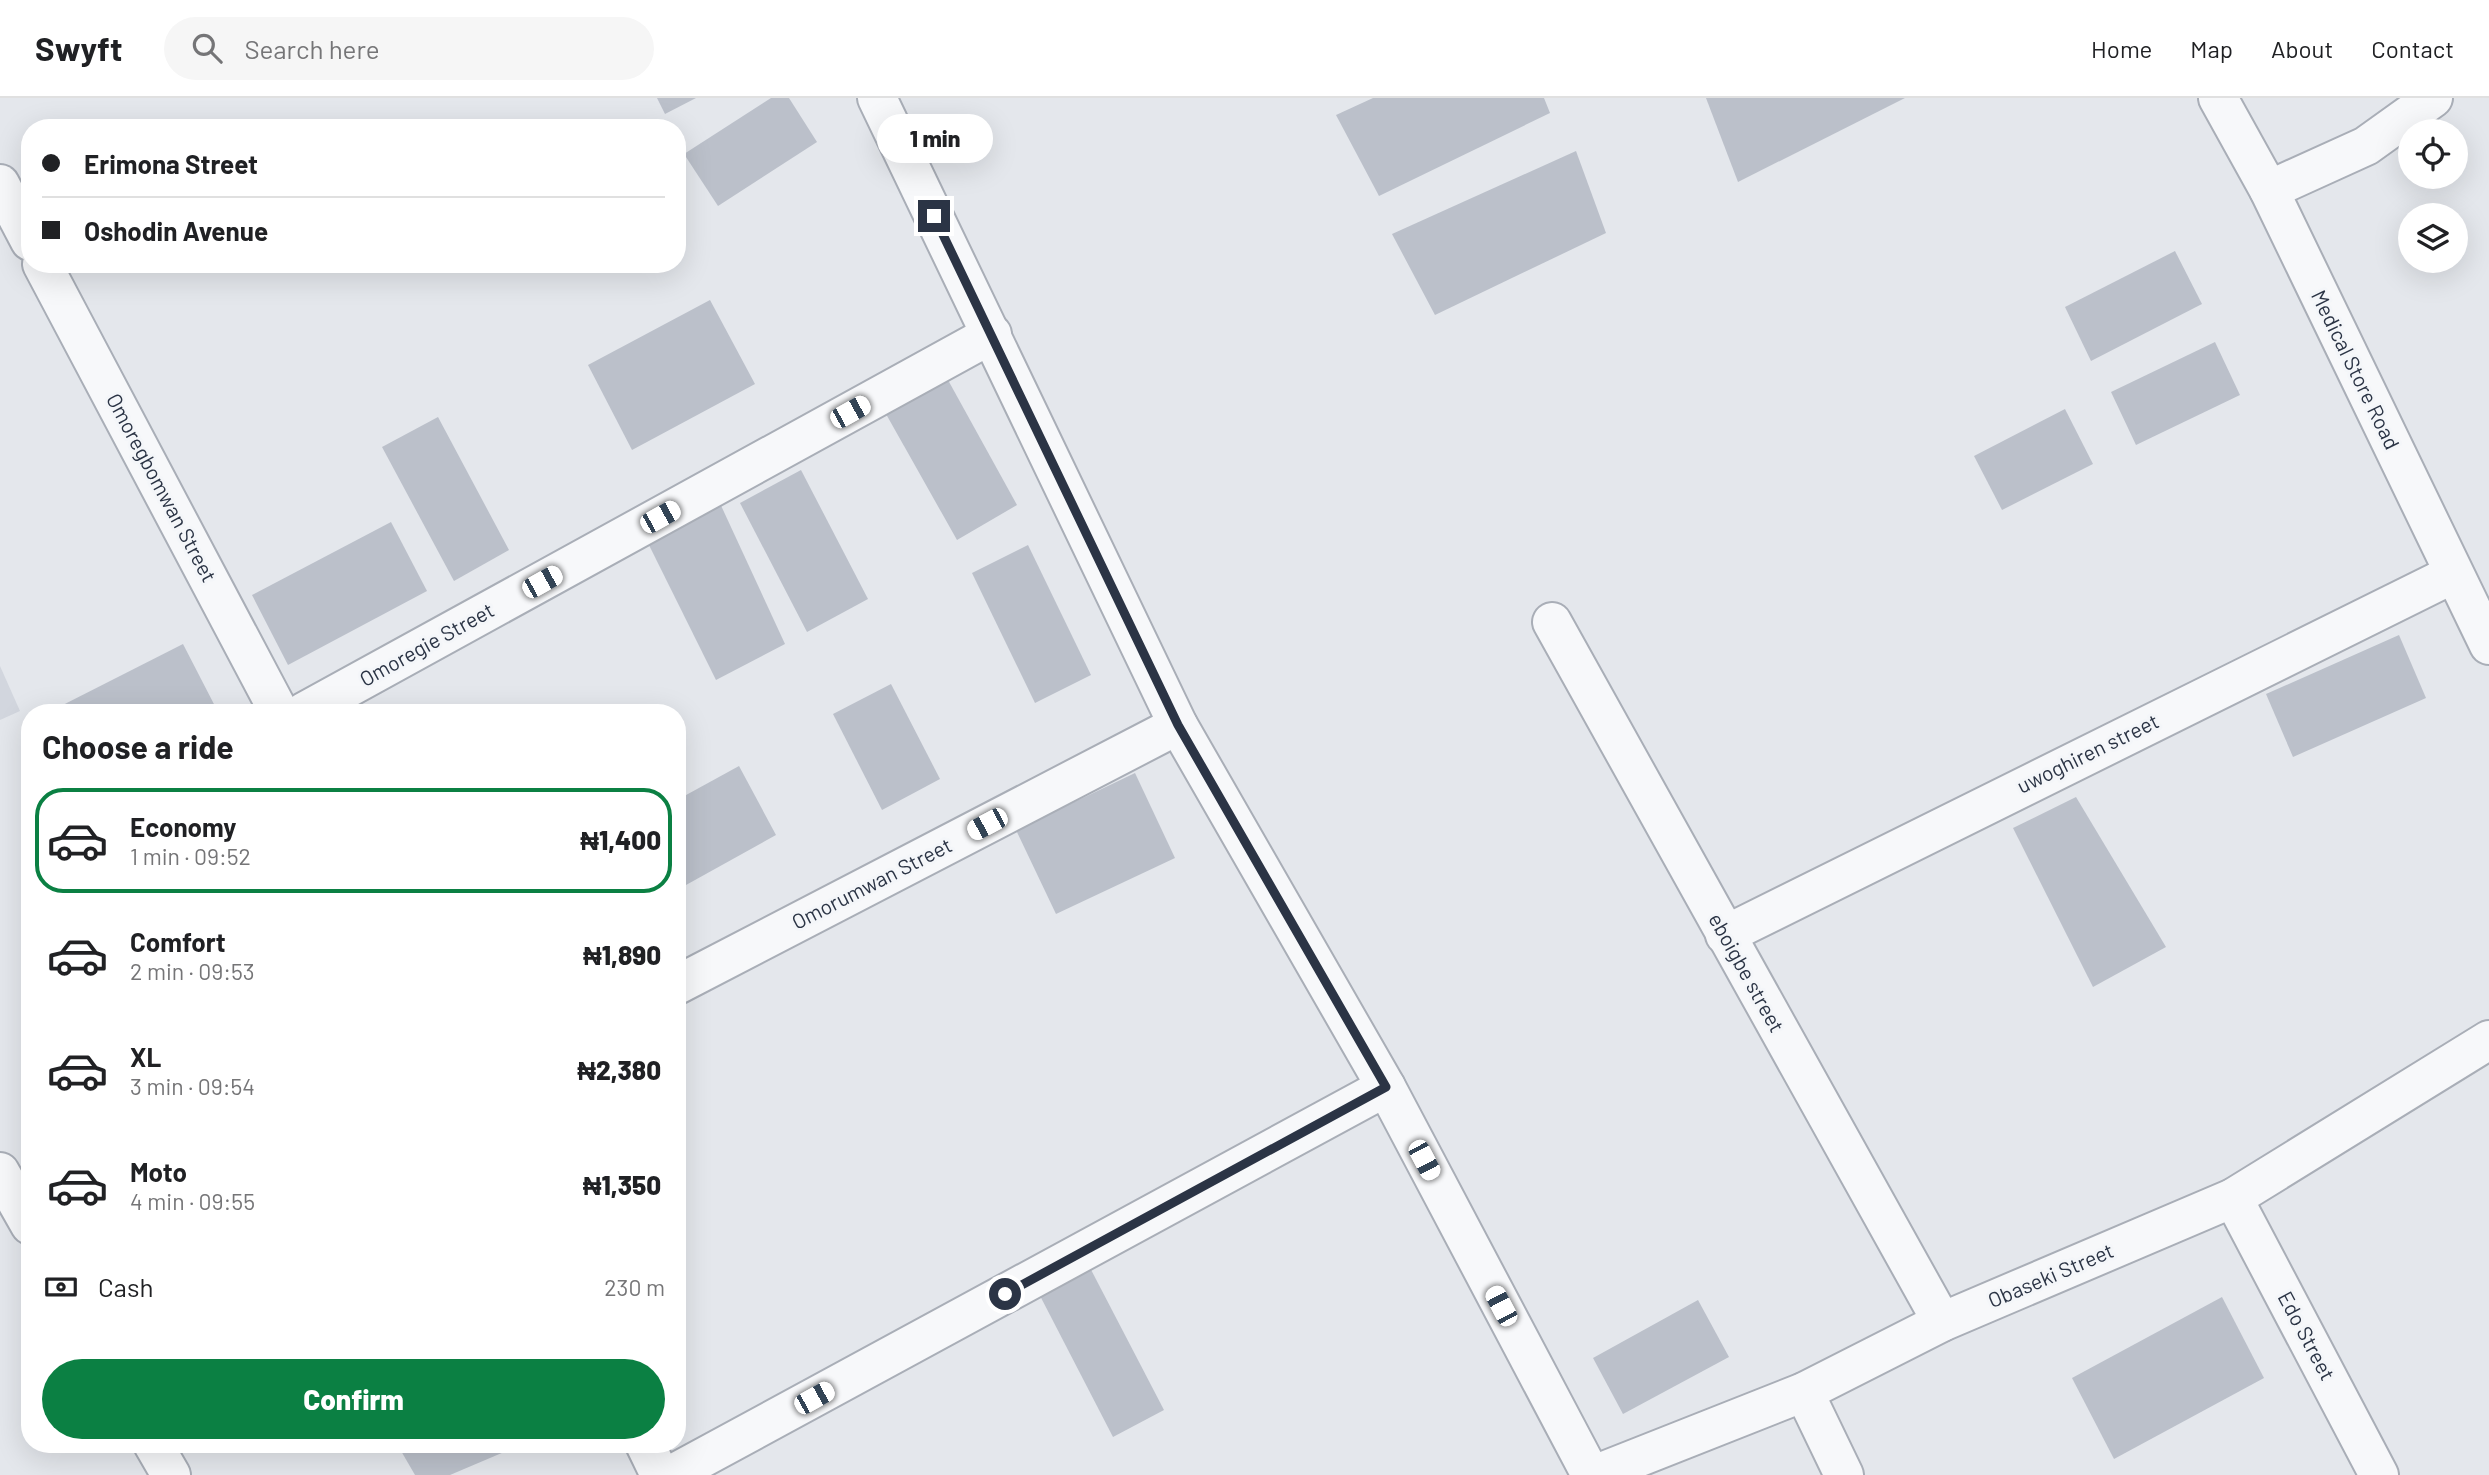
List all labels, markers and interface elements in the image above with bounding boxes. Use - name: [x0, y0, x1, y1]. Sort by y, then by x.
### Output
- search box: [164, 17, 654, 80]
- text: Swyft: [35, 28, 122, 68]
- icon: search: [188, 29, 226, 67]
- text: Search here: [244, 33, 380, 64]
- text: Home: [2091, 34, 2152, 63]
- text: Map: [2190, 34, 2233, 63]
- text: About: [2271, 34, 2333, 63]
- text: Contact: [2371, 34, 2454, 63]
- callout: 1 min: [876, 115, 992, 164]
- map controls: [2398, 119, 2468, 273]
- button: locate: [2398, 119, 2468, 189]
- text: 1 min: [910, 124, 960, 152]
- text: Erimona Street: [84, 148, 258, 179]
- route end: [918, 200, 950, 232]
- button: layers: [2398, 203, 2468, 273]
- text: Oshodin Avenue: [84, 215, 268, 246]
- street label: Medical Store Road: [2307, 286, 2406, 453]
- street label: Omoregbomwan Street: [102, 389, 223, 586]
- car: [827, 393, 874, 431]
- car: [637, 498, 684, 536]
- car: [519, 563, 566, 601]
- street label: Omoregie Street: [355, 596, 498, 691]
- street label: uwoghiren street: [2012, 707, 2162, 798]
- text: Choose a ride: [42, 727, 234, 765]
- car: [964, 805, 1011, 843]
- icon: car: [46, 809, 109, 872]
- text: Economy: [130, 811, 236, 842]
- text: ₦1,400: [580, 824, 661, 855]
- street label: Omorumwan Street: [787, 832, 956, 934]
- text: 1 min · 09:52: [130, 842, 251, 870]
- street label: eboigbe street: [1704, 908, 1790, 1036]
- icon: car: [46, 924, 109, 987]
- text: Comfort: [130, 926, 226, 957]
- text: ₦1,890: [583, 939, 661, 970]
- text: 2 min · 09:53: [130, 957, 255, 985]
- icon: car: [46, 1039, 109, 1102]
- text: XL: [130, 1041, 161, 1072]
- text: ₦2,380: [577, 1054, 661, 1085]
- text: 3 min · 09:54: [130, 1072, 255, 1100]
- car: [1405, 1137, 1444, 1183]
- icon: car: [46, 1154, 109, 1217]
- text: Moto: [130, 1156, 187, 1187]
- text: ₦1,350: [583, 1169, 661, 1200]
- text: 4 min · 09:55: [130, 1187, 255, 1215]
- street label: Obaseki Street: [1984, 1237, 2117, 1312]
- icon: cash: [42, 1268, 80, 1306]
- text: Cash: [98, 1271, 153, 1302]
- text: 230 m: [604, 1273, 665, 1301]
- route start: [989, 1278, 1021, 1310]
- car: [1482, 1283, 1521, 1329]
- street label: Edo Street: [2273, 1287, 2341, 1384]
- button: Confirm: [42, 1359, 665, 1439]
- car: [791, 1379, 838, 1417]

